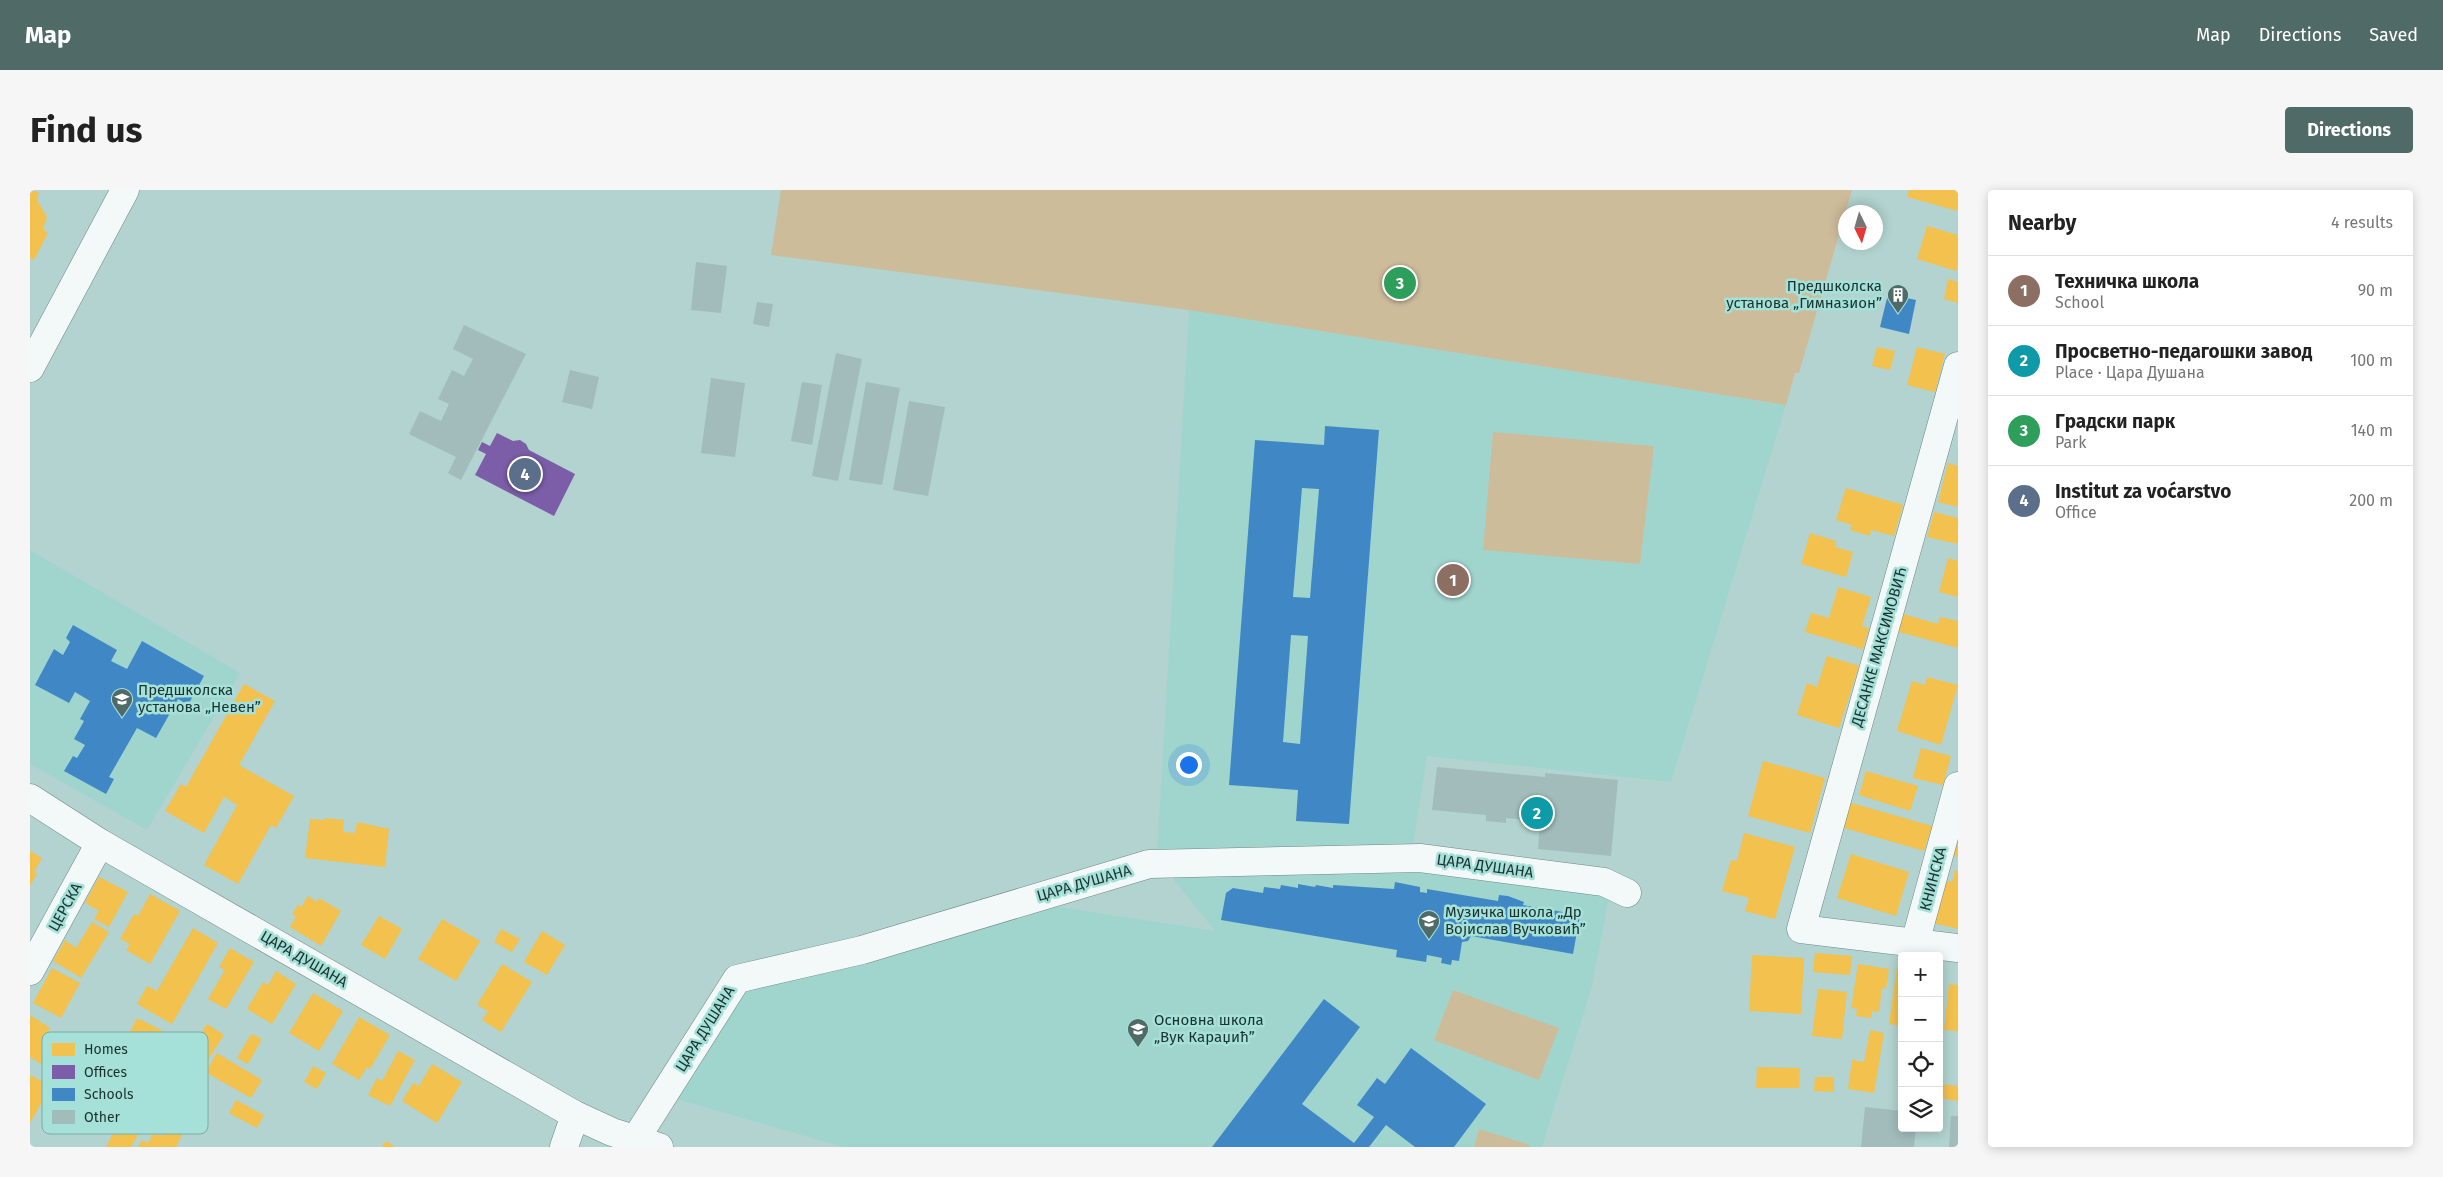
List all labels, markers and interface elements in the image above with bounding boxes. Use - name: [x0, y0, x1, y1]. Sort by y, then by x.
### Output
- text: Map: [25, 21, 71, 49]
- text: Map: [2196, 24, 2231, 46]
- text: Directions: [2259, 24, 2341, 46]
- text: Saved: [2369, 24, 2418, 46]
- button: Directions: [2285, 107, 2413, 153]
- text: Find us: [30, 109, 142, 151]
- north arrow: [1838, 205, 1883, 250]
- text: Nearby: [2008, 210, 2076, 236]
- text: 4 results: [2331, 213, 2393, 232]
- pin: 3: [1384, 264, 1416, 302]
- text: Техничка школа: [2055, 270, 2199, 293]
- place label: Предшколска установа „Гимназион”: [1726, 277, 1882, 312]
- text: 1: [2020, 281, 2028, 300]
- text: 90 m: [2358, 281, 2393, 300]
- building icon: Предшколска установа „Гимназион”: [1886, 283, 1910, 314]
- text: School: [2055, 293, 2104, 312]
- text: Просветно-педагошки завод: [2055, 340, 2312, 363]
- text: 2: [2020, 351, 2028, 370]
- text: 100 m: [2350, 351, 2393, 370]
- text: Place · Цара Душана: [2055, 363, 2205, 382]
- text: Градски парк: [2055, 410, 2175, 433]
- text: 3: [2020, 421, 2028, 440]
- text: 140 m: [2351, 421, 2393, 440]
- text: Park: [2055, 433, 2087, 452]
- pin: 4: [509, 455, 541, 493]
- text: Institut za voćarstvo: [2055, 480, 2231, 503]
- text: 4: [2019, 491, 2029, 510]
- text: 200 m: [2349, 491, 2393, 510]
- text: Office: [2055, 503, 2097, 522]
- pin: 1: [1437, 561, 1469, 599]
- street label: ДЕСАНКЕ МАКСИМОВИЋ: [1847, 565, 1910, 730]
- place label: Предшколска установа „Невен”: [138, 681, 261, 716]
- school or university icon: Предшколска установа „Невен”: [110, 687, 134, 718]
- your location: [1176, 752, 1202, 778]
- pin: 2: [1521, 794, 1553, 832]
- street label: КНИНСКА: [1916, 845, 1950, 913]
- street label: ЦАРА ДУШАНА: [1435, 850, 1535, 882]
- street label: ЦАРА ДУШАНА: [1035, 861, 1134, 905]
- street label: ЦЕРСКА: [44, 879, 86, 934]
- place label: Музичка школа „Др Војислав Вучковић”: [1445, 903, 1586, 938]
- school or university icon: Музичка школа „Др Војислав Вучковић”: [1417, 909, 1441, 940]
- street label: ЦАРА ДУШАНА: [257, 927, 351, 991]
- map controls: [1898, 952, 1943, 1132]
- button: +: [1898, 952, 1943, 997]
- street label: ЦАРА ДУШАНА: [672, 983, 739, 1075]
- button: −: [1898, 997, 1943, 1042]
- place label: Основна школа „Вук Караџић”: [1154, 1011, 1264, 1046]
- school or university icon: Основна школа „Вук Караџић”: [1126, 1017, 1150, 1048]
- legend: [42, 1032, 208, 1134]
- text: Homes: [84, 1041, 128, 1058]
- button: locate: [1898, 1042, 1943, 1087]
- text: Offices: [84, 1064, 127, 1081]
- text: Schools: [84, 1086, 134, 1103]
- button: layers: [1898, 1087, 1943, 1132]
- text: Other: [84, 1109, 121, 1126]

